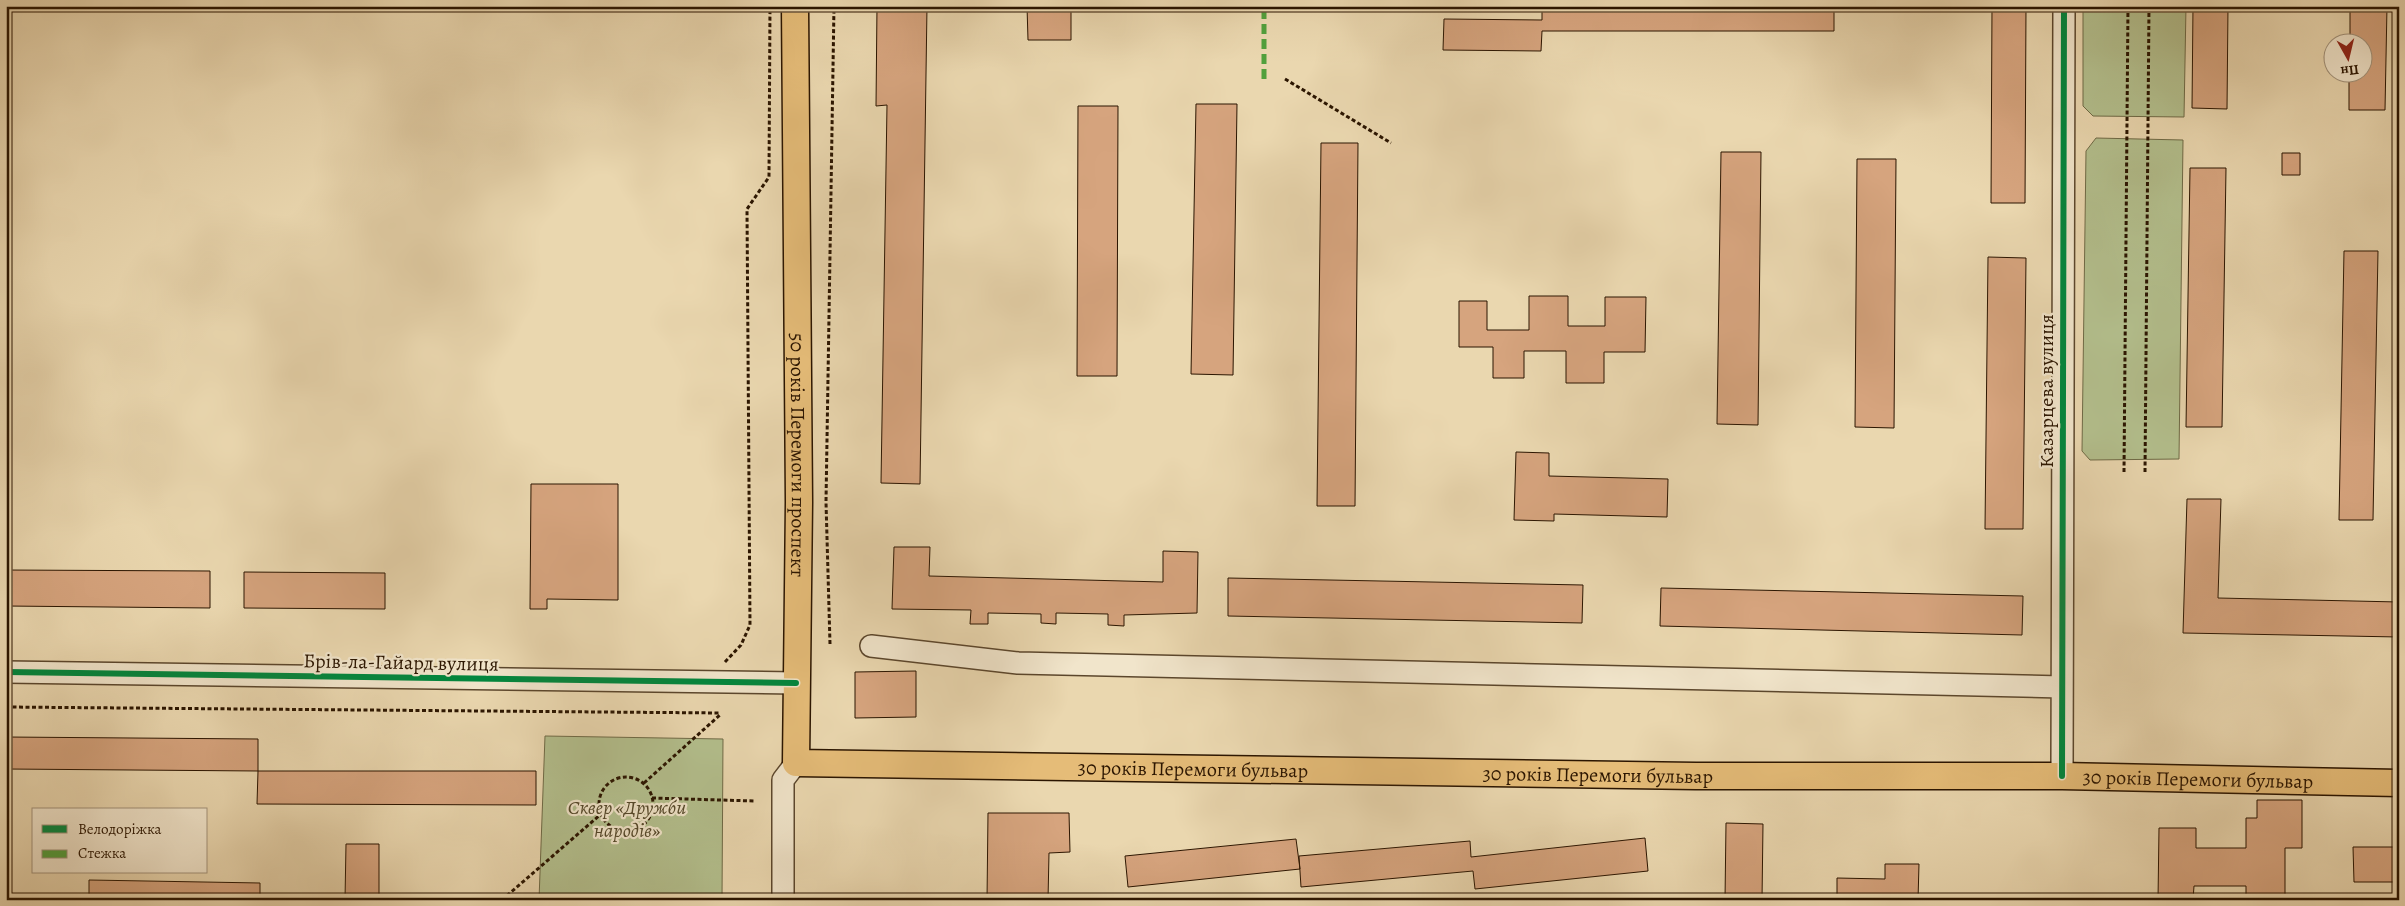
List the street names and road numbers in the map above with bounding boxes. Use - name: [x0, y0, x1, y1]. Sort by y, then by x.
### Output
- street label: Казарцева вулиця: [2033, 314, 2060, 468]
- street label: 50 років Перемоги проспект: [784, 333, 812, 577]
- street label: Брів-ла-Гайард вулиця: [303, 647, 499, 678]
- street label: 30 років Перемоги бульвар: [1077, 754, 1308, 784]
- street label: 30 років Перемоги бульвар: [1482, 760, 1713, 790]
- street label: 30 років Перемоги бульвар: [2082, 763, 2313, 795]

